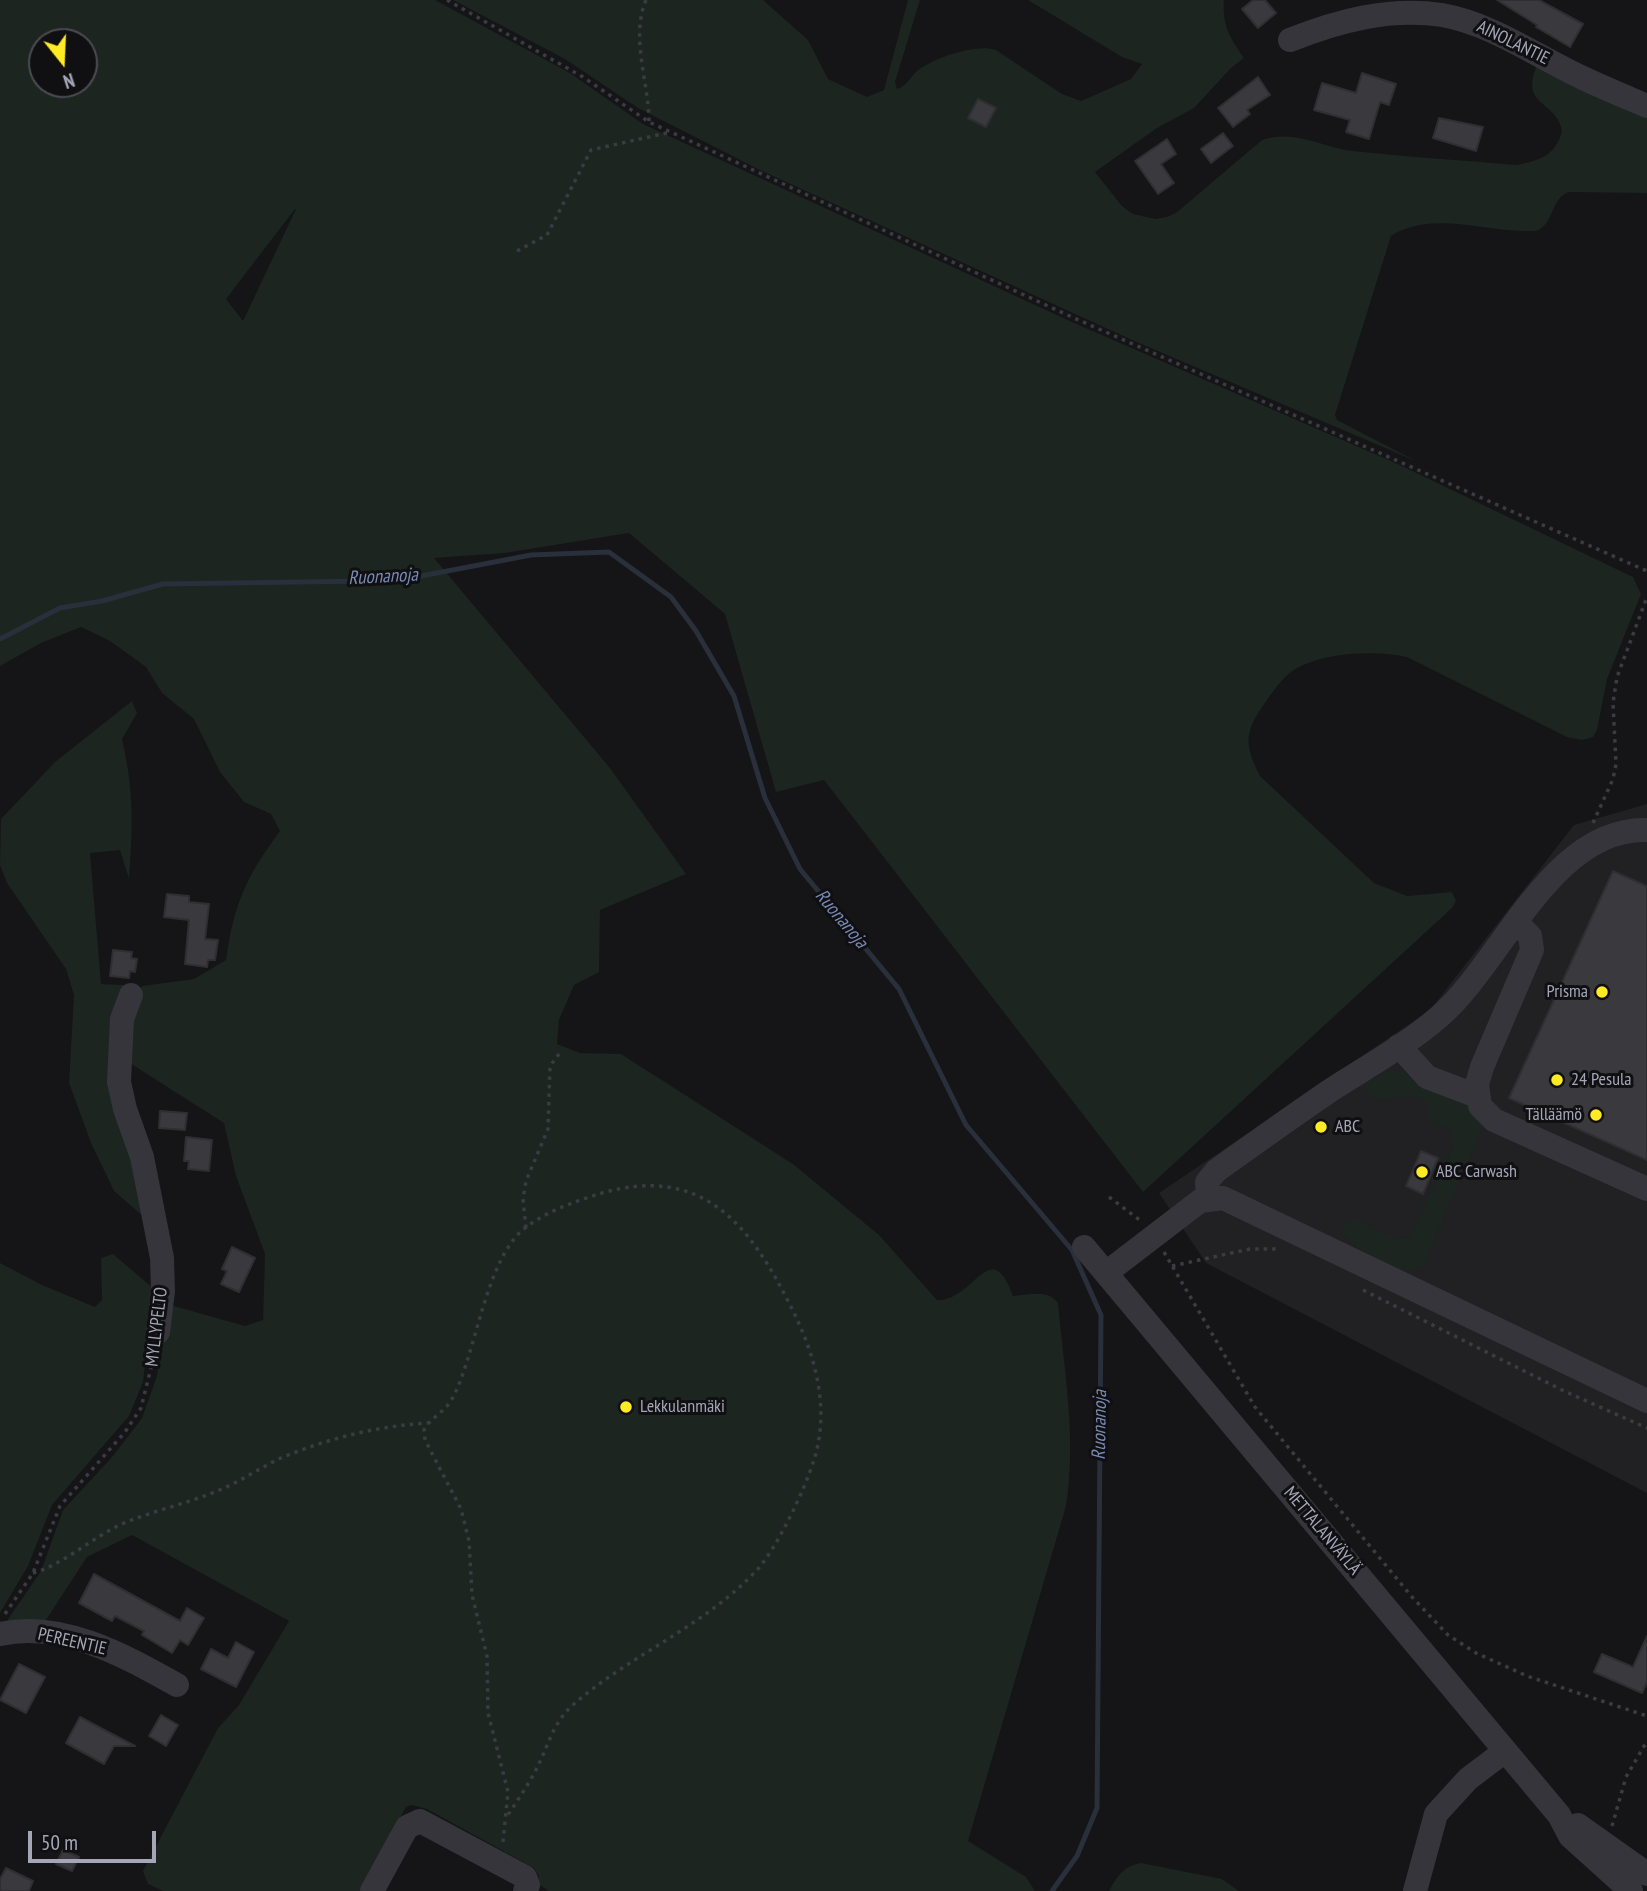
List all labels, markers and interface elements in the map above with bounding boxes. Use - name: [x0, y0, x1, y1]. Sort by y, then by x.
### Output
- street label: AINOLANTIE: [1473, 16, 1553, 70]
- north arrow: [28, 28, 98, 98]
- text: N: [60, 68, 77, 94]
- water label: Ruonanoja: [348, 564, 418, 590]
- water label: Ruonanoja: [810, 885, 872, 953]
- place label: Prisma: [1547, 981, 1588, 1003]
- marker: Prisma: [1594, 984, 1610, 1000]
- place label: 24 Pesula: [1571, 1069, 1631, 1091]
- marker: 24 Pesula: [1549, 1072, 1565, 1088]
- place label: Tälläämö: [1525, 1104, 1582, 1126]
- marker: Tälläämö: [1588, 1107, 1604, 1123]
- place label: ABC: [1335, 1116, 1360, 1138]
- marker: ABC: [1313, 1119, 1329, 1135]
- place label: ABC Carwash: [1436, 1161, 1517, 1183]
- marker: ABC Carwash: [1414, 1164, 1430, 1180]
- street label: MYLLYPELTO: [141, 1286, 173, 1368]
- water label: Ruonanoja: [1088, 1390, 1112, 1460]
- place label: Lekkulanmäki: [640, 1396, 725, 1418]
- marker: Lekkulanmäki: [618, 1399, 634, 1415]
- street label: METTALANVÄYLÄ: [1279, 1483, 1365, 1579]
- street label: PEREENTIE: [36, 1624, 108, 1660]
- scale bar: [32, 1818, 159, 1862]
- text: 50 m: [41, 1829, 78, 1856]

